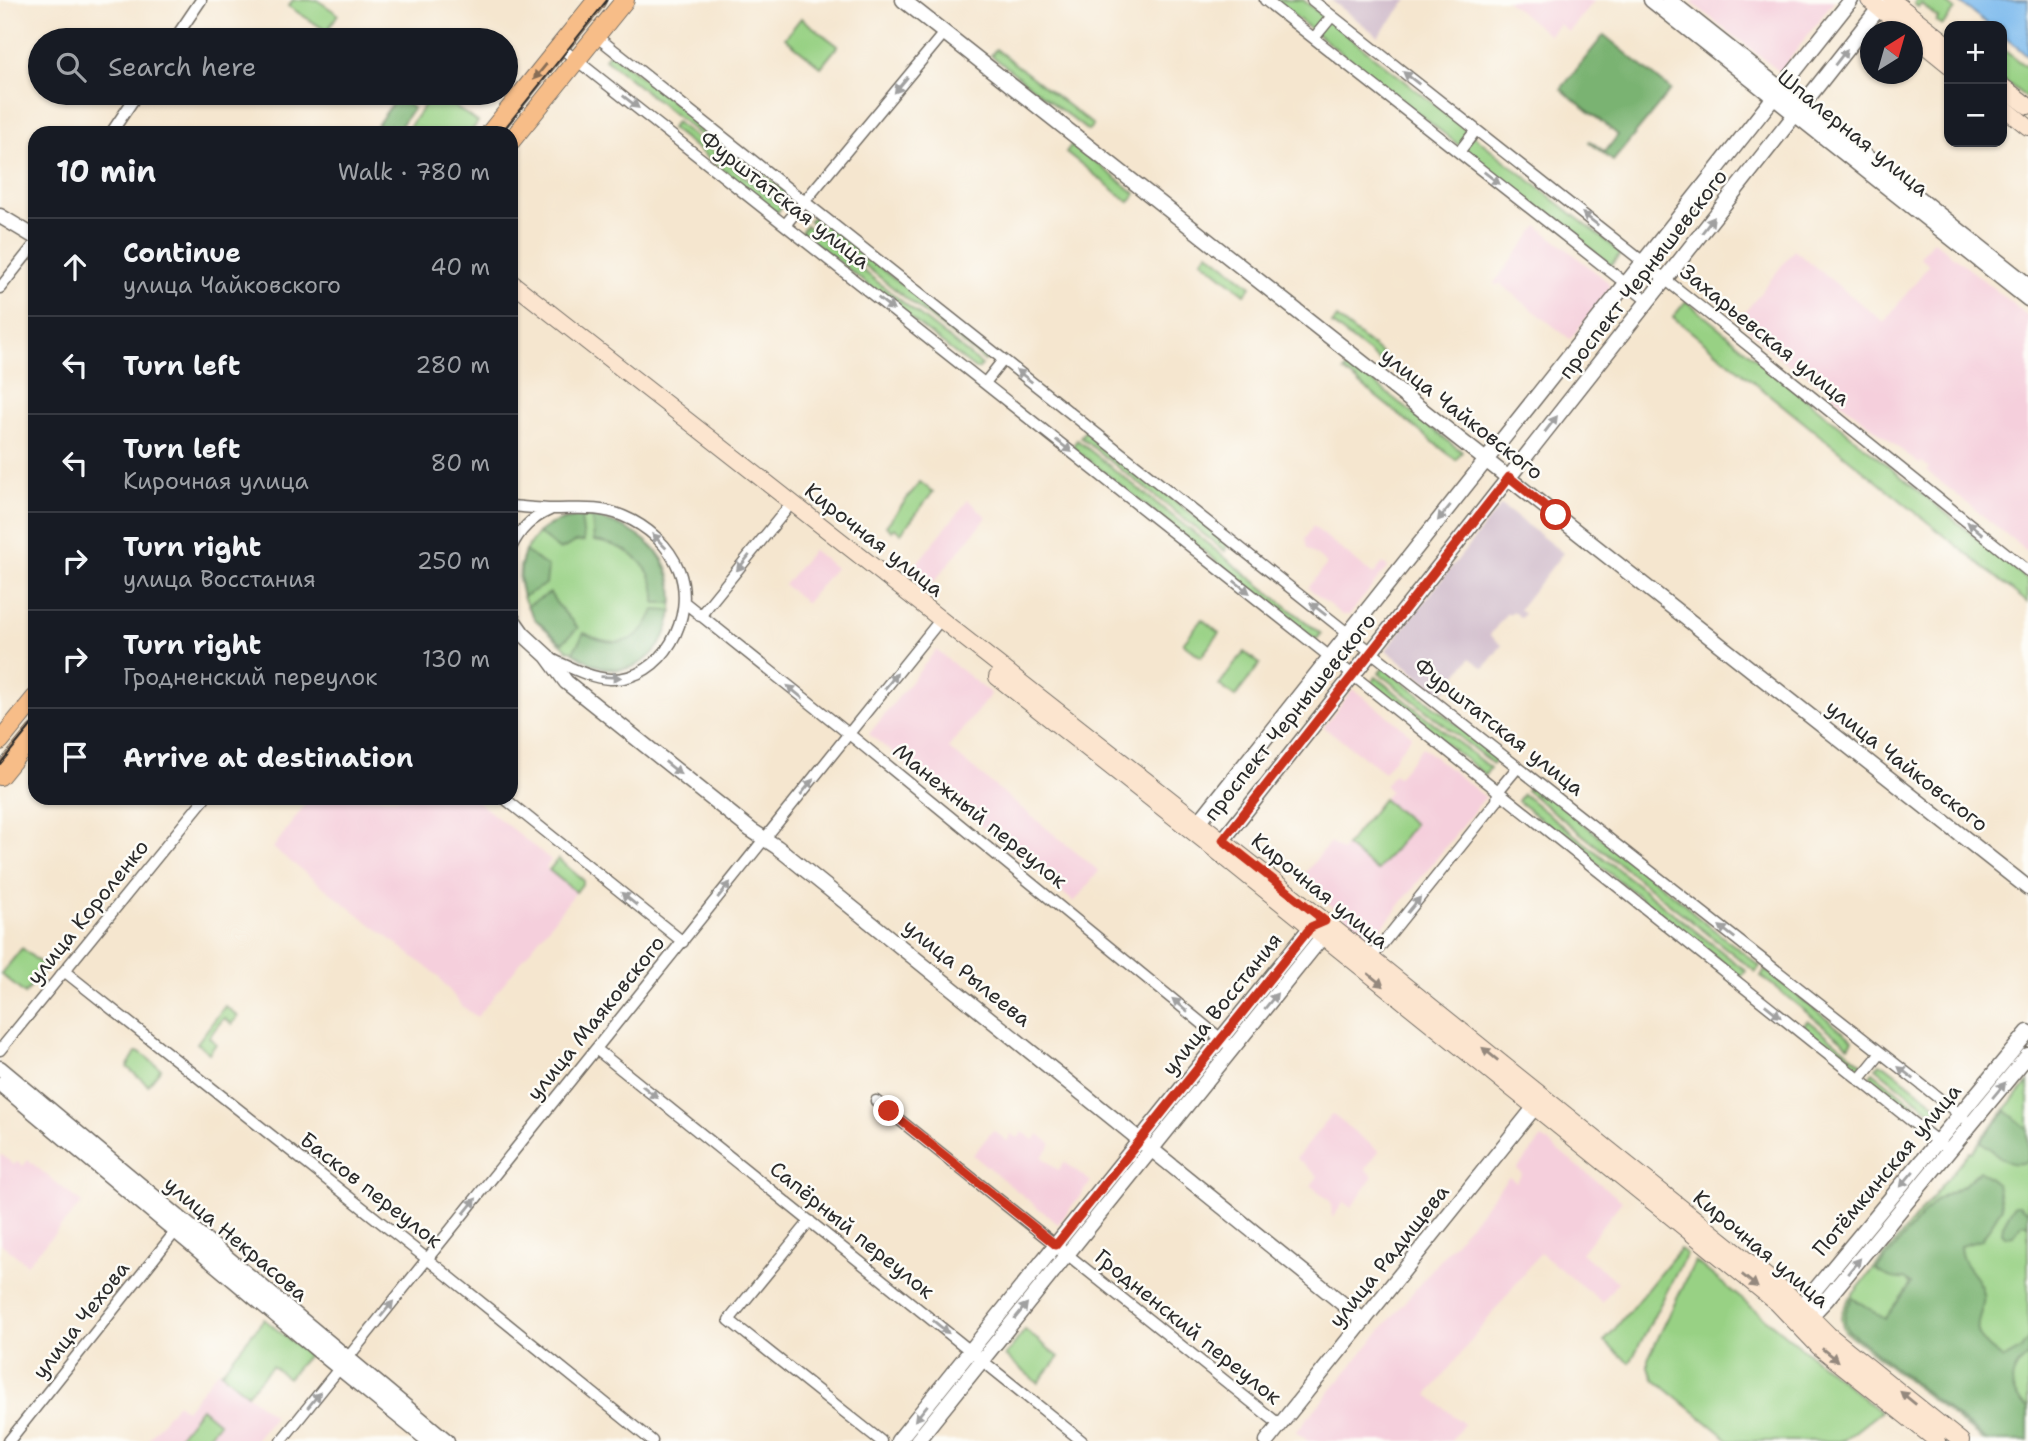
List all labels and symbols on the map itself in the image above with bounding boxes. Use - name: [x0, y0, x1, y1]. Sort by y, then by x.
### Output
- north arrow: [1860, 21, 1923, 84]
- one-way arrow: [1833, 49, 1848, 67]
- one-way arrow: [532, 63, 547, 81]
- street label: Шпалерная улица: [1771, 63, 1935, 203]
- one-way arrow: [1403, 71, 1421, 86]
- one-way arrow: [894, 77, 909, 94]
- one-way arrow: [622, 94, 639, 109]
- street label: Фурштатская улица: [694, 125, 876, 275]
- street label: проспект Чернышевского: [1552, 163, 1734, 385]
- one-way arrow: [1482, 171, 1500, 186]
- one-way arrow: [1581, 212, 1599, 227]
- one-way arrow: [1700, 217, 1715, 235]
- street label: Захарьевская улица: [1674, 258, 1856, 412]
- one-way arrow: [876, 297, 894, 312]
- street label: улица Чайковского: [1375, 342, 1549, 486]
- one-way arrow: [1016, 369, 1034, 384]
- one-way arrow: [1544, 415, 1559, 433]
- one-way arrow: [1054, 438, 1072, 453]
- street label: Кирочная улица: [799, 477, 949, 603]
- route start: [1540, 499, 1571, 530]
- one-way arrow: [1437, 505, 1452, 522]
- one-way arrow: [1966, 521, 1983, 536]
- one-way arrow: [652, 533, 668, 550]
- one-way arrow: [736, 554, 751, 572]
- one-way arrow: [1233, 580, 1251, 594]
- one-way arrow: [1309, 602, 1326, 617]
- street label: проспект Чернышевского: [1198, 607, 1382, 827]
- street label: Фурштатская улица: [1408, 652, 1590, 802]
- one-way arrow: [600, 671, 622, 682]
- one-way arrow: [884, 672, 899, 690]
- one-way arrow: [786, 685, 803, 700]
- street label: улица Чайковского: [1820, 694, 1994, 838]
- street label: Манежный переулок: [887, 737, 1073, 895]
- one-way arrow: [665, 760, 682, 775]
- one-way arrow: [799, 778, 814, 796]
- street label: Кирочная улица: [1245, 827, 1395, 955]
- street label: улица Короленко: [21, 834, 155, 990]
- one-way arrow: [716, 882, 731, 900]
- one-way arrow: [621, 892, 638, 907]
- one-way arrow: [1406, 896, 1421, 913]
- street label: улица Рылеева: [897, 913, 1037, 1033]
- one-way arrow: [1719, 925, 1737, 940]
- street label: улица Восстания: [1156, 927, 1288, 1081]
- street label: улица Маяковского: [521, 930, 671, 1106]
- one-way arrow: [1366, 972, 1384, 987]
- one-way arrow: [1263, 992, 1278, 1010]
- one-way arrow: [1171, 997, 1189, 1012]
- one-way arrow: [1764, 1003, 1782, 1018]
- one-way arrow: [1482, 1047, 1499, 1062]
- one-way arrow: [1898, 1065, 1916, 1080]
- street label: Потёмкинская улица: [1806, 1078, 1968, 1262]
- one-way arrow: [1991, 1081, 2007, 1099]
- one-way arrow: [640, 1084, 658, 1099]
- route end: [873, 1095, 904, 1126]
- street label: Басков переулок: [294, 1126, 448, 1254]
- street label: Сапёрный переулок: [764, 1155, 940, 1305]
- street label: улица Некрасова: [158, 1170, 314, 1308]
- one-way arrow: [1899, 1170, 1914, 1188]
- street label: улица Радищева: [1323, 1179, 1455, 1333]
- street label: Кирочная улица: [1687, 1184, 1835, 1314]
- one-way arrow: [463, 1197, 477, 1215]
- street label: Гродненский переулок: [1089, 1243, 1287, 1411]
- street label: улица Чехова: [26, 1255, 136, 1385]
- one-way arrow: [1847, 1257, 1862, 1275]
- one-way arrow: [1740, 1273, 1758, 1288]
- one-way arrow: [379, 1301, 394, 1318]
- one-way arrow: [1013, 1303, 1028, 1321]
- one-way arrow: [932, 1319, 949, 1334]
- one-way arrow: [1821, 1347, 1838, 1362]
- one-way arrow: [306, 1391, 320, 1409]
- one-way arrow: [1899, 1391, 1917, 1406]
- one-way arrow: [914, 1404, 928, 1422]

